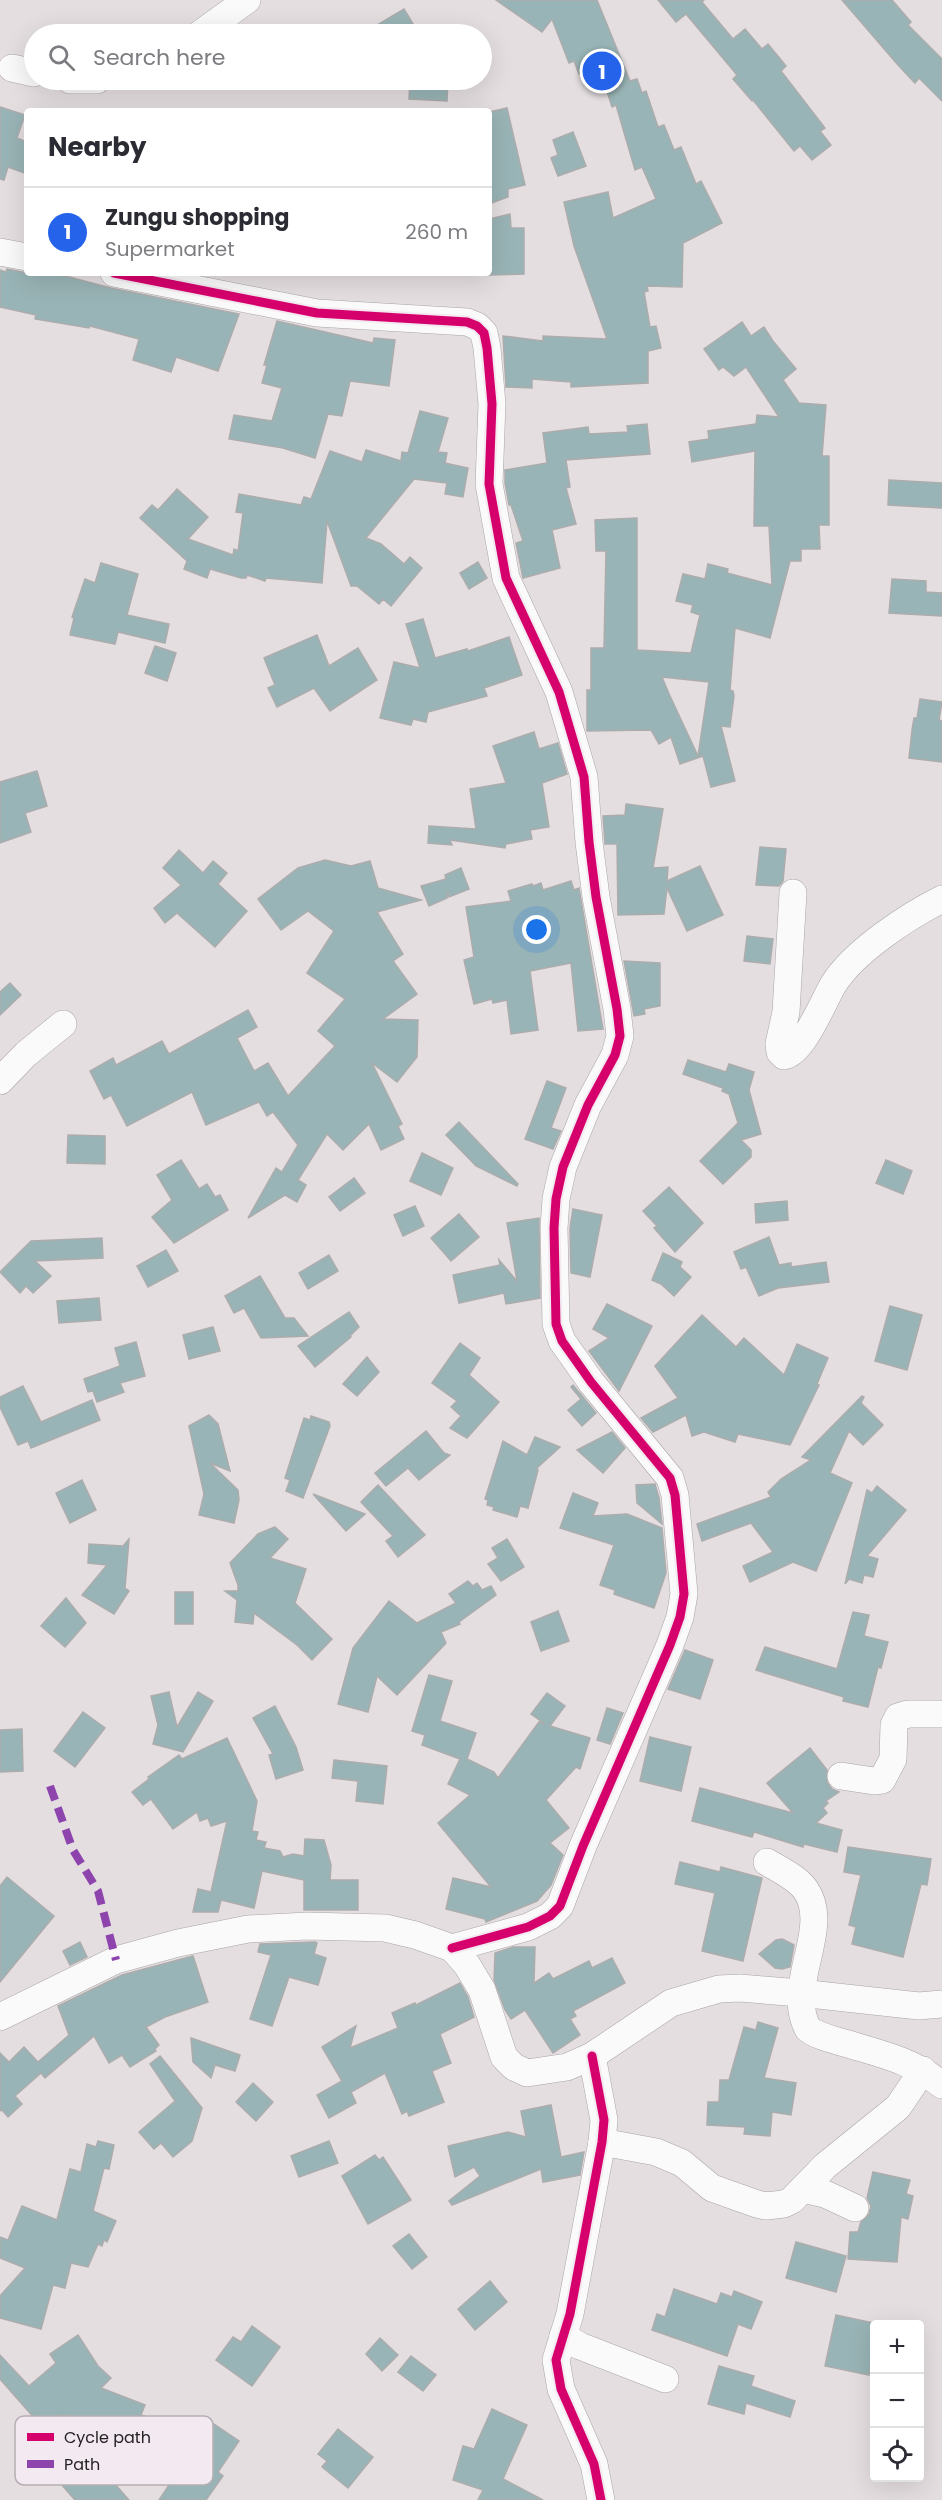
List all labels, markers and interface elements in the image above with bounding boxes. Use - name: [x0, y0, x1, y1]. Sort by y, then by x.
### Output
- search box: [24, 24, 492, 90]
- icon: search: [45, 41, 78, 74]
- text: Search here: [93, 42, 226, 73]
- pin: 1: [582, 48, 622, 94]
- text: Nearby: [48, 129, 146, 165]
- text: Zungu shopping: [105, 202, 289, 233]
- text: 1: [64, 218, 71, 246]
- text: 260 m: [405, 218, 468, 246]
- text: Supermarket: [105, 235, 234, 263]
- your location: [522, 915, 551, 944]
- map controls: [870, 2320, 924, 2482]
- button: +: [870, 2320, 924, 2374]
- button: −: [870, 2374, 924, 2428]
- legend: [15, 2416, 213, 2485]
- text: Cycle path: [64, 2426, 151, 2449]
- button: locate: [870, 2428, 924, 2482]
- text: Path: [64, 2453, 100, 2476]

